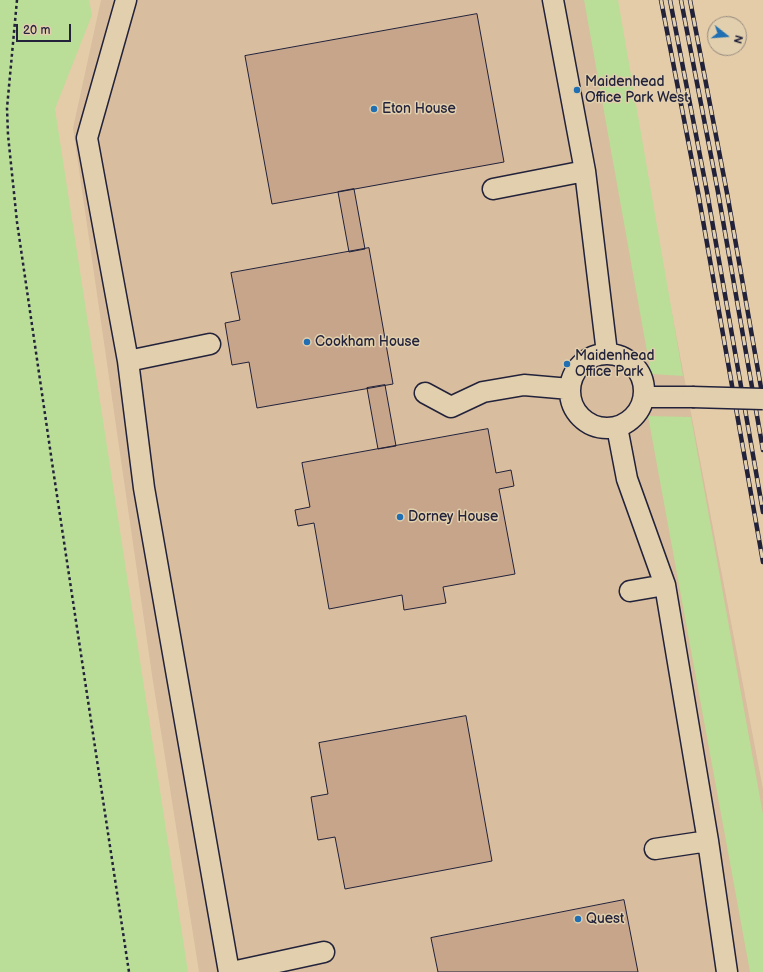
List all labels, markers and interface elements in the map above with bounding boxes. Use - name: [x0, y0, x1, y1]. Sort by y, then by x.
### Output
- scale bar: [18, 16, 73, 42]
- north arrow: [707, 16, 747, 56]
- text: 20 m: [23, 23, 50, 38]
- text: N: [731, 34, 745, 45]
- place label: Maidenhead Office Park West: [585, 74, 689, 106]
- marker: Maidenhead Office Park West: [572, 85, 582, 95]
- place label: Eton House: [382, 101, 456, 117]
- marker: Eton House: [369, 104, 379, 114]
- place label: Cookham House: [315, 334, 420, 350]
- marker: Cookham House: [302, 337, 312, 347]
- place label: Maidenhead Office Park: [575, 348, 654, 380]
- marker: Maidenhead Office Park: [562, 359, 572, 369]
- place label: Dorney House: [408, 509, 498, 525]
- marker: Dorney House: [395, 512, 405, 522]
- place label: Quest: [586, 911, 624, 927]
- marker: Quest: [573, 914, 583, 924]

